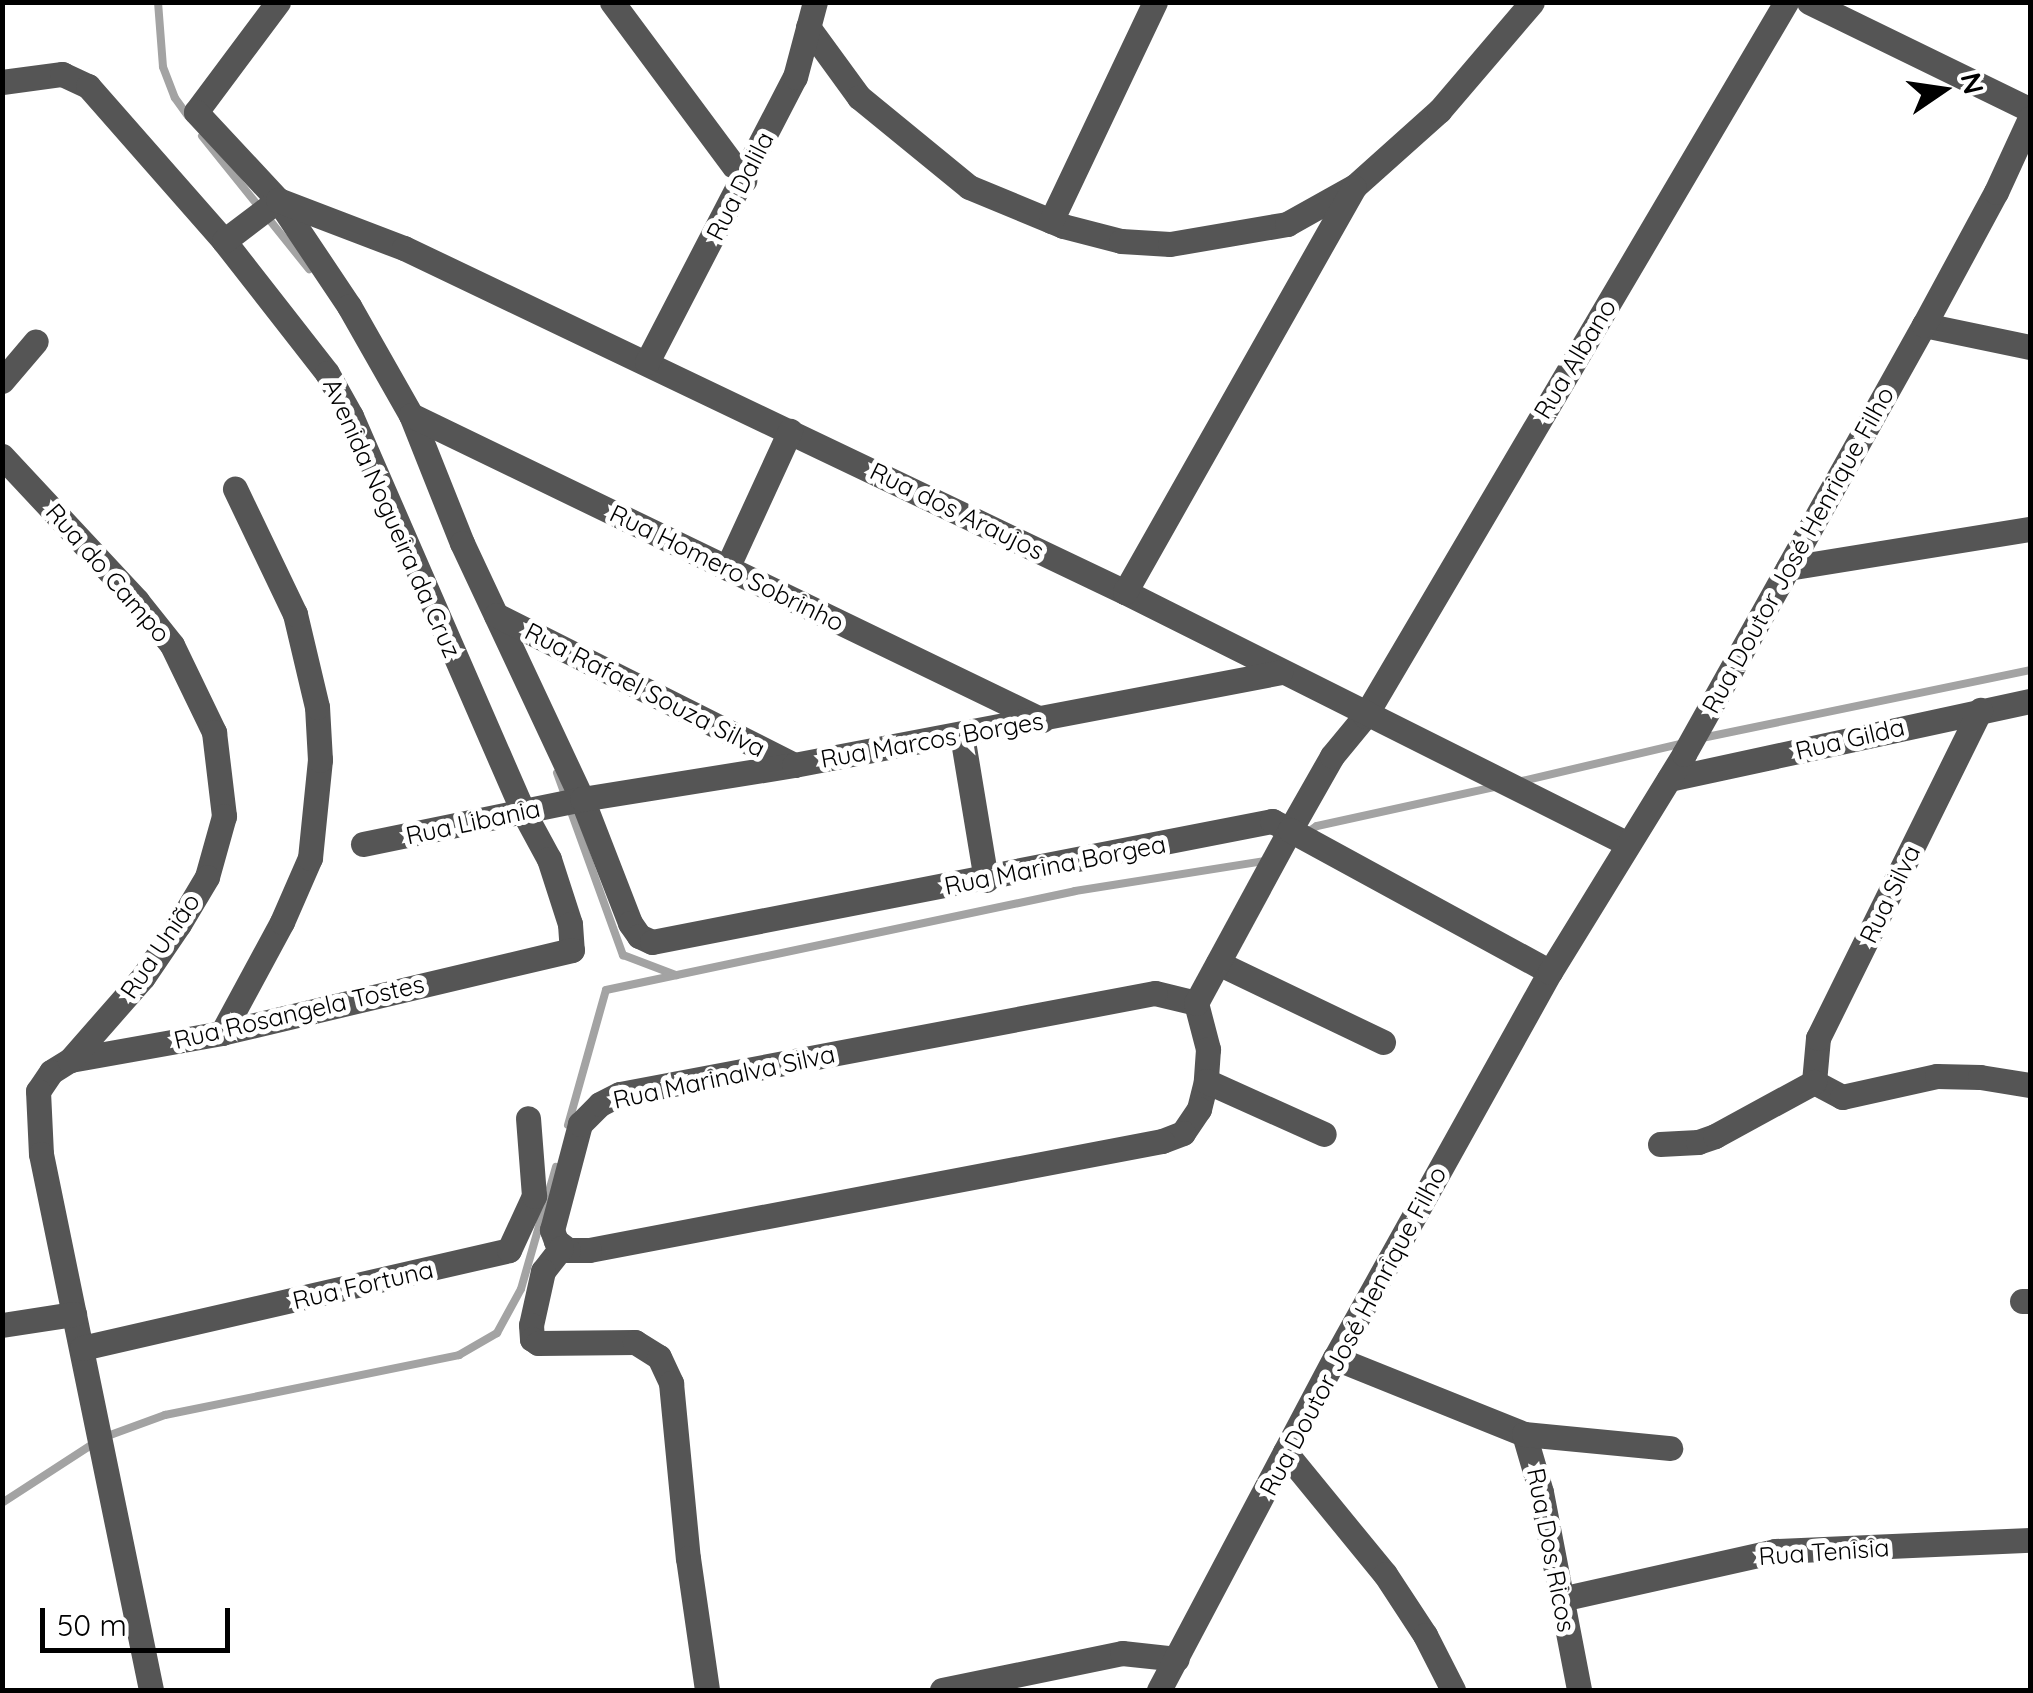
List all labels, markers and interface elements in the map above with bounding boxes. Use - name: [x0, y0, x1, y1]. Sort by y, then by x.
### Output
- north arrow: [1893, 40, 1993, 140]
- text: N: [1953, 69, 1992, 97]
- street label: Rua Dalila: [700, 127, 780, 245]
- street label: Rua Albano: [1528, 294, 1622, 424]
- street label: Avenida Nogueira da Cruz: [317, 374, 467, 662]
- street label: Rua Doutor José Henrique Filho: [1696, 382, 1900, 718]
- street label: Rua dos Araujos: [865, 456, 1049, 566]
- street label: Rua do Campo: [40, 497, 176, 649]
- street label: Rua Homero Sobrinho: [605, 498, 849, 638]
- street label: Rua Rafael Souza Silva: [520, 616, 770, 764]
- street label: Rua Marcos Borges: [818, 706, 1046, 774]
- street label: Rua Gilda: [1792, 712, 1908, 766]
- street label: Rua Libania: [403, 793, 543, 851]
- street label: Rua Marina Borgea: [942, 829, 1168, 901]
- street label: Rua Silva: [1853, 840, 1927, 948]
- street label: Rua União: [114, 888, 206, 1004]
- street label: Rua Rosangela Tostes: [171, 969, 427, 1055]
- street label: Rua Marinalva Silva: [610, 1039, 838, 1115]
- street label: Rua Doutor José Henrique Filho: [1253, 1161, 1453, 1501]
- street label: Rua Fortuna: [290, 1254, 436, 1316]
- street label: Rua Dos Ricos: [1520, 1465, 1582, 1635]
- street label: Rua Tenisia: [1758, 1532, 1890, 1572]
- scale bar: [45, 1588, 235, 1650]
- text: 50 m: [57, 1606, 127, 1644]

